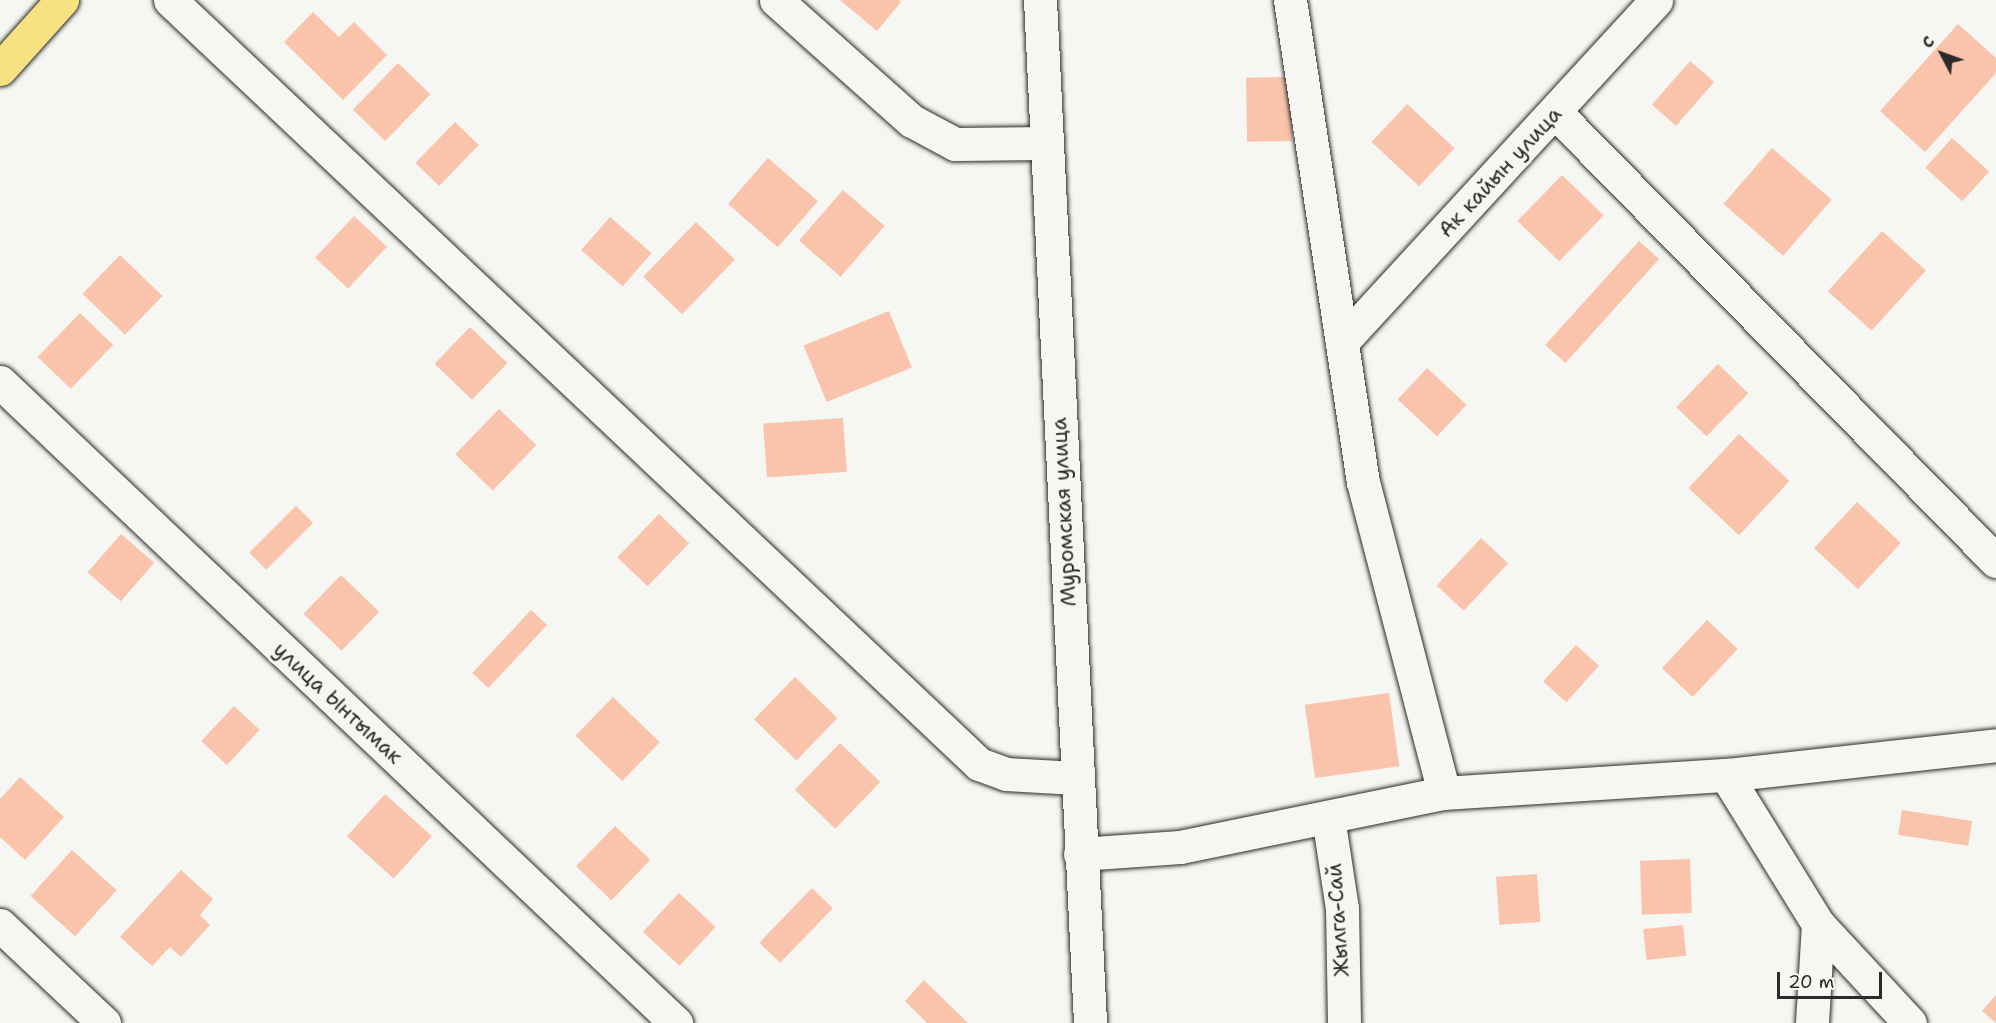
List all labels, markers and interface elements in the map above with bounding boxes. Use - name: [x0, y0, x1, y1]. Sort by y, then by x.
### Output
- north arrow: [1912, 24, 1972, 84]
- text: С: [1917, 31, 1939, 52]
- street label: Ак кайын улица: [1433, 102, 1567, 242]
- street label: Муромская улица: [1046, 417, 1082, 607]
- street label: улица Ынтымак: [268, 637, 408, 769]
- street label: Жылга-Сай: [1321, 862, 1355, 978]
- scale bar: [1780, 960, 1885, 998]
- text: 20 m: [1788, 970, 1834, 994]

